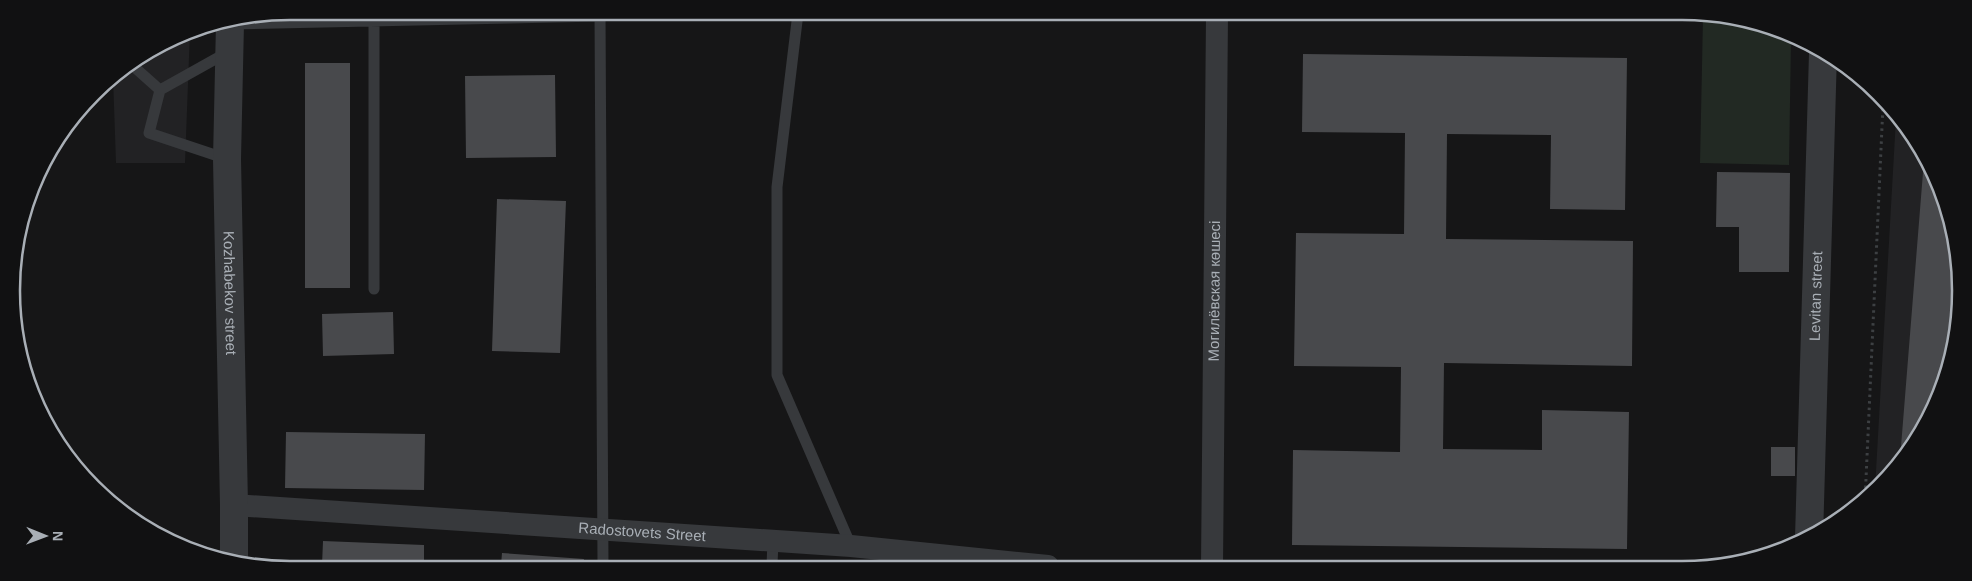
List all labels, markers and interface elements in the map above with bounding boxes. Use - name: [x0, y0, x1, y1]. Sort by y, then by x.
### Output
- street label: Могилёвская көшесі: [1205, 220, 1223, 362]
- street label: Kozhabekov street: [220, 231, 240, 356]
- street label: Levitan street: [1806, 250, 1825, 341]
- north arrow: [20, 511, 70, 561]
- street label: Radostovets Street: [578, 519, 707, 544]
- text: N: [50, 531, 66, 541]

